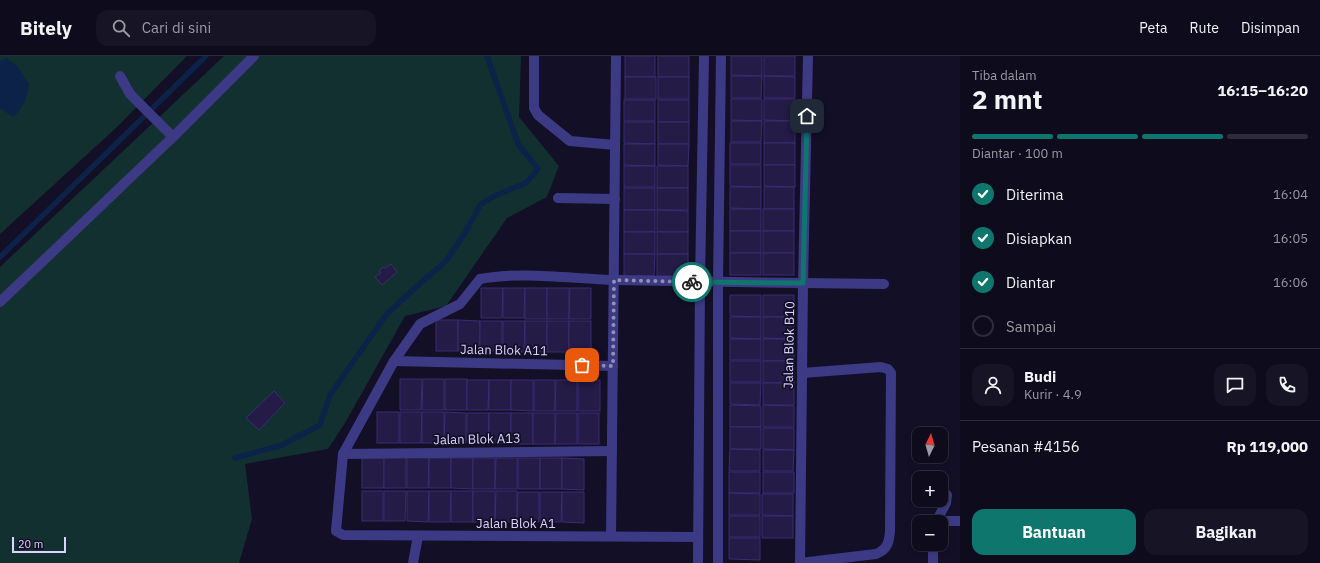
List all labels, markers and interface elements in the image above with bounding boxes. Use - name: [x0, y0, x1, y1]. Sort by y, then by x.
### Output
- search box: [96, 10, 376, 46]
- text: Bitely: [20, 16, 72, 40]
- icon: search: [110, 17, 132, 39]
- text: Cari di sini: [142, 18, 211, 37]
- text: Peta: [1139, 19, 1168, 37]
- text: Rute: [1190, 19, 1219, 37]
- text: Disimpan: [1241, 19, 1300, 37]
- text: Tiba dalam: [972, 67, 1037, 84]
- text: 16:15–16:20: [1217, 81, 1308, 100]
- text: 2 mnt: [972, 82, 1042, 116]
- pin: [790, 99, 824, 133]
- icon: home: [796, 105, 818, 127]
- text: Diantar · 100 m: [972, 145, 1063, 162]
- icon: check: [972, 183, 994, 205]
- text: Diterima: [1006, 185, 1064, 204]
- text: 16:04: [1273, 186, 1308, 203]
- icon: check: [972, 227, 994, 249]
- text: Disiapkan: [1006, 229, 1072, 248]
- text: 16:05: [1273, 230, 1308, 247]
- courier: [672, 262, 712, 302]
- icon: bike: [681, 271, 703, 293]
- icon: check: [972, 271, 994, 293]
- text: Diantar: [1006, 273, 1055, 292]
- text: 16:06: [1273, 274, 1308, 291]
- street label: Jalan Blok B10: [780, 301, 798, 389]
- text: Sampai: [1006, 317, 1056, 336]
- street label: Jalan Blok A11: [460, 341, 548, 359]
- pin: [565, 348, 599, 382]
- icon: bag: [571, 354, 593, 376]
- button: person: [972, 364, 1014, 406]
- button: chat: [1214, 364, 1256, 406]
- button: phone: [1266, 364, 1308, 406]
- text: Budi: [1024, 367, 1056, 386]
- text: Kurir · 4.9: [1024, 386, 1082, 403]
- north arrow: [912, 427, 948, 463]
- map controls: [912, 427, 948, 551]
- street label: Jalan Blok A13: [433, 430, 521, 448]
- text: Pesanan #4156: [972, 437, 1080, 456]
- text: Rp 119,000: [1227, 437, 1308, 456]
- button: +: [912, 471, 948, 507]
- button: Bantuan: [972, 509, 1136, 555]
- button: Bagikan: [1144, 509, 1308, 555]
- street label: Jalan Blok A1: [476, 515, 556, 532]
- button: −: [912, 515, 948, 551]
- scale bar: [12, 535, 66, 554]
- text: 20 m: [18, 537, 43, 551]

